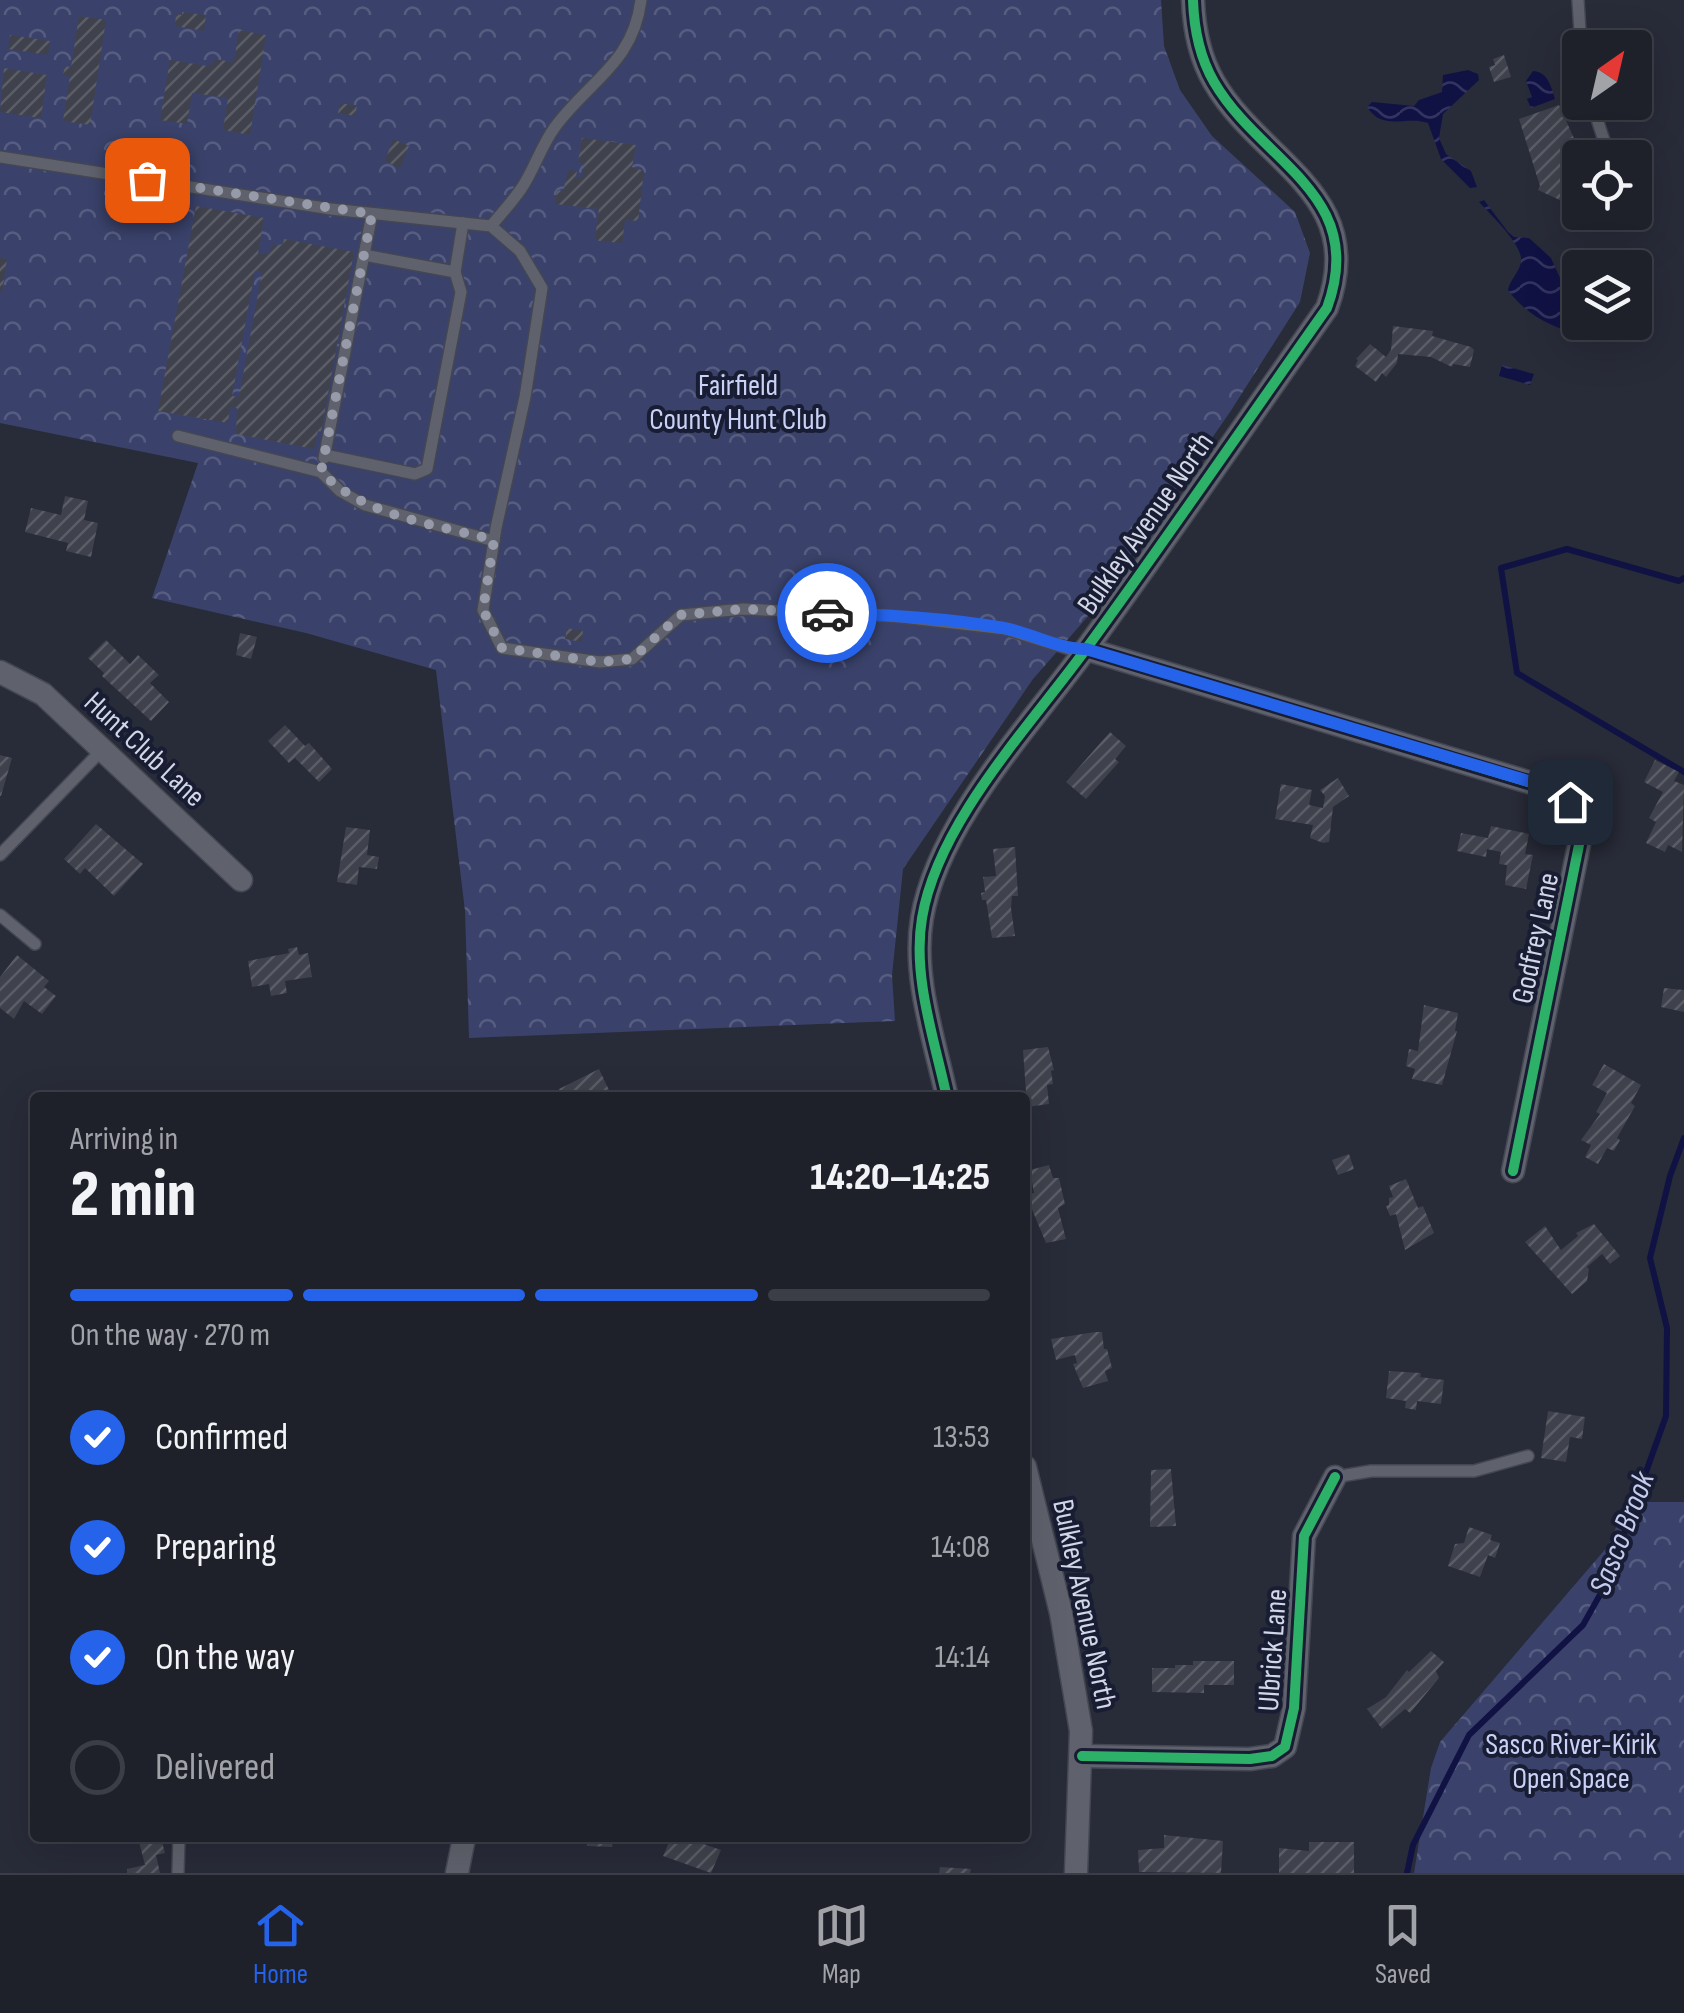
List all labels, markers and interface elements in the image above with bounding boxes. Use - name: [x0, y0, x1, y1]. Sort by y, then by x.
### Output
- north arrow: [1562, 30, 1652, 120]
- map controls: [1562, 30, 1652, 340]
- pin: [105, 138, 190, 223]
- button: locate: [1562, 140, 1652, 230]
- icon: bag: [120, 153, 175, 208]
- button: layers: [1562, 250, 1652, 340]
- park label: Fairfield County Hunt Club: [649, 368, 827, 438]
- street label: Bulkley Avenue North: [1070, 426, 1222, 621]
- courier: [777, 563, 877, 663]
- icon: car: [800, 586, 855, 641]
- street label: Hunt Club Lane: [76, 685, 212, 815]
- pin: [1528, 760, 1613, 845]
- icon: home: [1543, 775, 1598, 830]
- street label: Godfrey Lane: [1505, 870, 1567, 1007]
- text: Arriving in: [70, 1120, 178, 1159]
- text: 14:20–14:25: [810, 1155, 990, 1200]
- text: 2 min: [70, 1157, 196, 1235]
- text: On the way · 270 m: [70, 1316, 270, 1355]
- icon: check: [70, 1410, 125, 1465]
- text: Confirmed: [155, 1415, 288, 1460]
- text: 13:53: [933, 1418, 990, 1457]
- water label: Sasco Brook: [1581, 1466, 1664, 1601]
- street label: Bulkley Avenue North: [1044, 1496, 1124, 1712]
- icon: check: [70, 1520, 125, 1575]
- text: Preparing: [155, 1525, 276, 1570]
- text: 14:08: [931, 1528, 990, 1567]
- street label: Ulbrick Lane: [1251, 1588, 1295, 1713]
- icon: check: [70, 1630, 125, 1685]
- text: On the way: [155, 1635, 295, 1680]
- text: 14:14: [935, 1638, 990, 1677]
- park label: Sasco River-Kirik Open Space: [1485, 1727, 1657, 1797]
- text: Delivered: [155, 1745, 275, 1790]
- tab: Home: [253, 1898, 308, 1991]
- tab: Map: [814, 1898, 869, 1991]
- tab: Saved: [1375, 1898, 1431, 1991]

